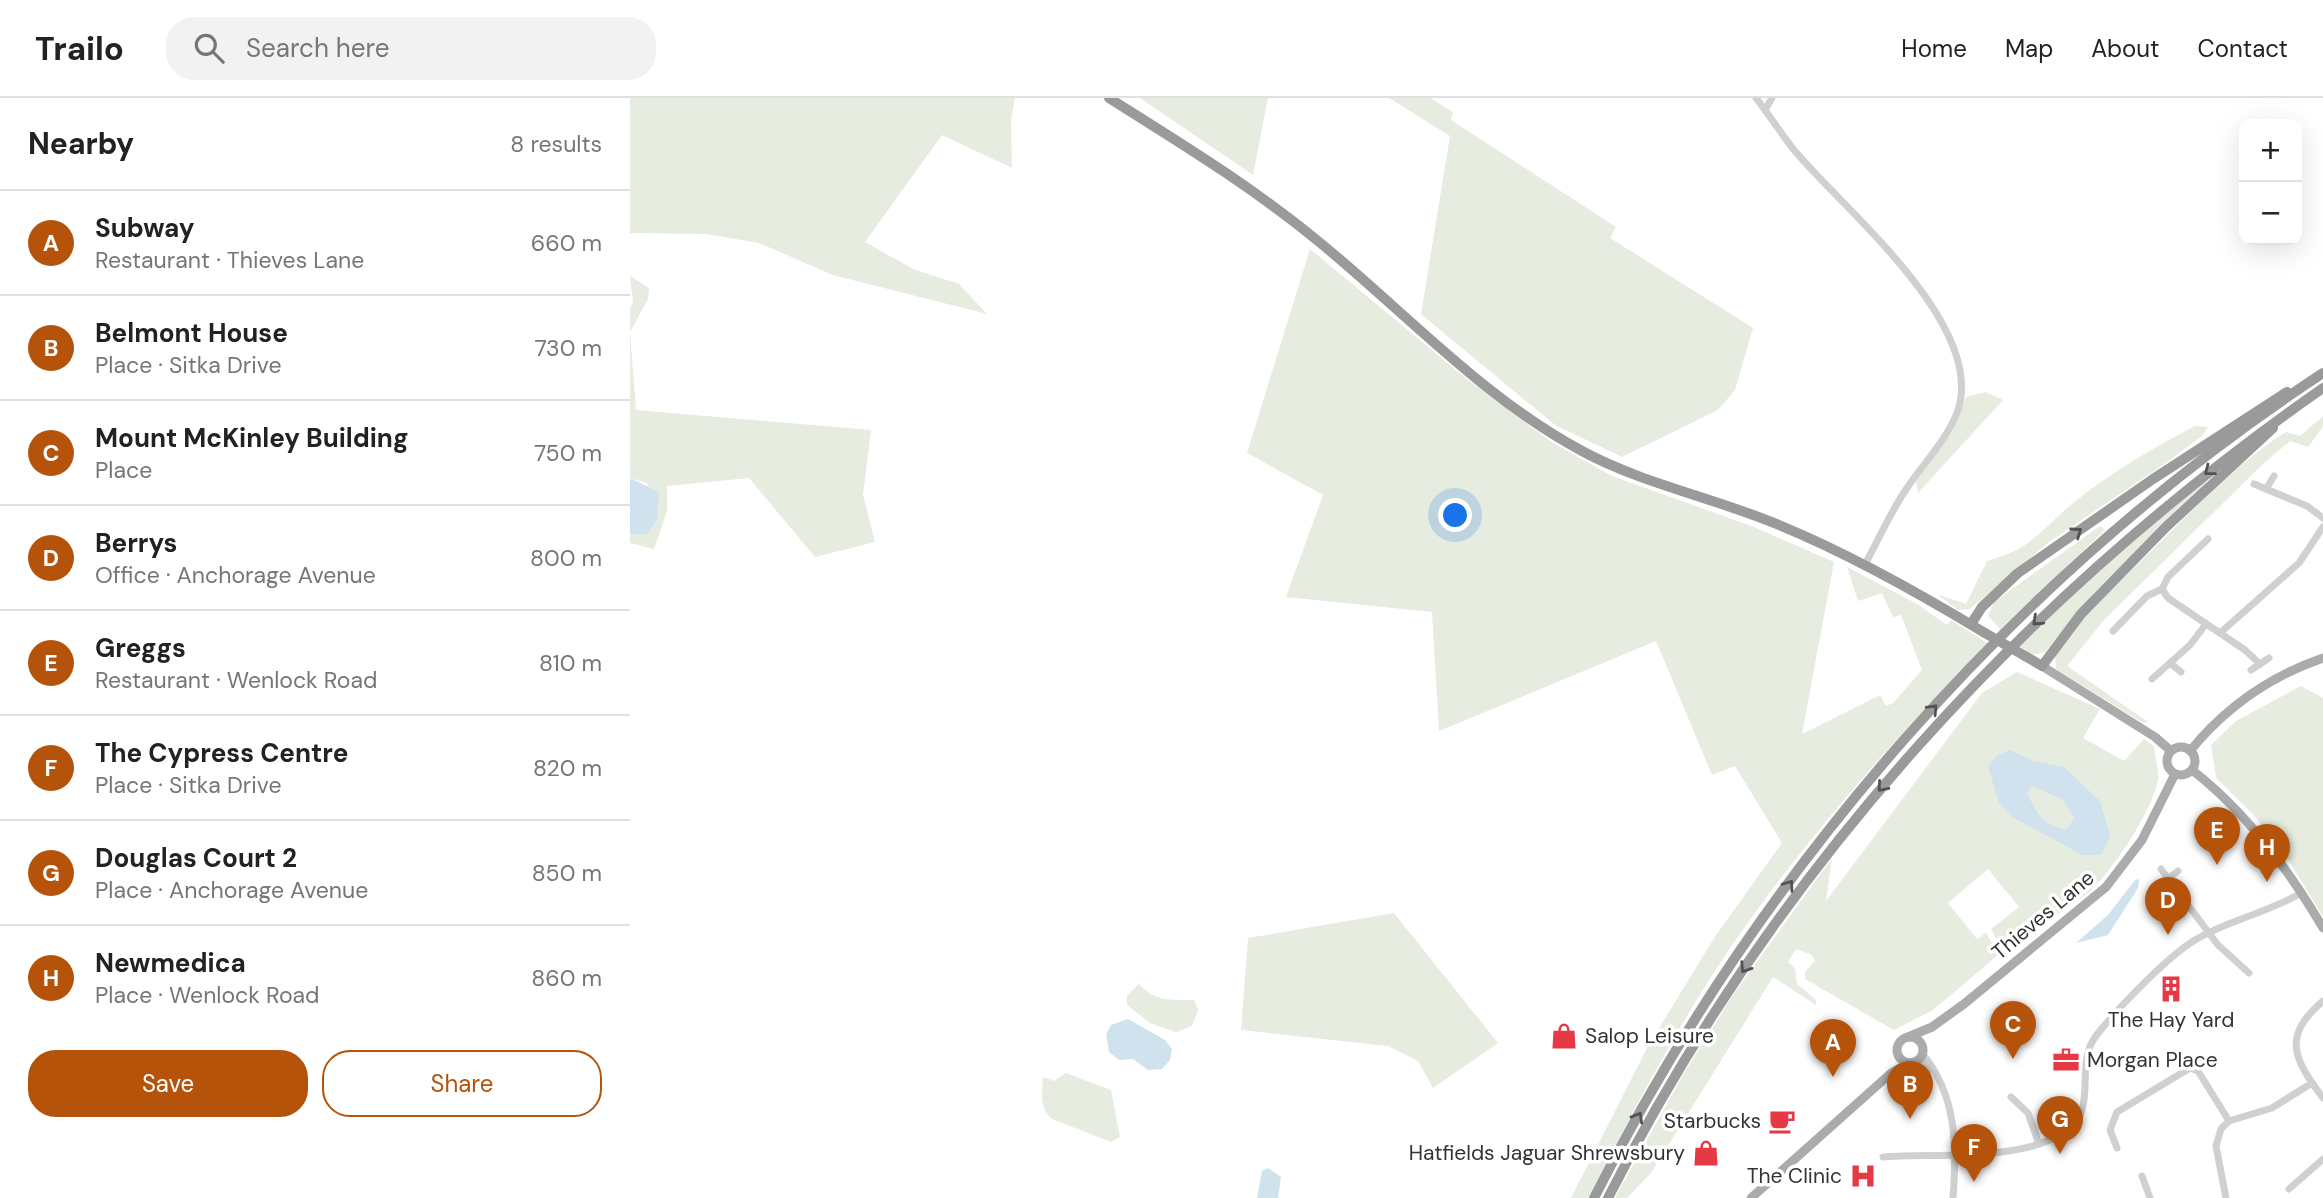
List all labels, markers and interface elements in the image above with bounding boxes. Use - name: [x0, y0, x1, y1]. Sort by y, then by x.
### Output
- search box: [166, 17, 656, 80]
- text: Trailo: [35, 27, 124, 70]
- icon: search: [190, 29, 228, 67]
- text: Search here: [246, 31, 389, 65]
- text: Home: [1901, 33, 1967, 64]
- text: Map: [2005, 33, 2053, 64]
- text: About: [2091, 33, 2160, 64]
- text: Contact: [2198, 33, 2288, 64]
- map controls: [2239, 119, 2302, 245]
- button: +: [2239, 119, 2302, 182]
- text: Nearby: [28, 124, 134, 163]
- text: 8 results: [510, 129, 602, 159]
- button: −: [2239, 182, 2302, 245]
- text: Subway: [95, 211, 194, 245]
- text: A: [43, 228, 59, 258]
- text: 660 m: [531, 228, 602, 258]
- text: Restaurant · Thieves Lane: [95, 245, 364, 275]
- text: Belmont House: [95, 316, 288, 350]
- text: B: [44, 333, 58, 363]
- text: 730 m: [534, 333, 602, 363]
- text: Place · Sitka Drive: [95, 350, 281, 380]
- text: Mount McKinley Building: [95, 421, 408, 455]
- text: C: [43, 438, 59, 468]
- text: 750 m: [534, 438, 602, 468]
- text: Place: [95, 455, 152, 485]
- one-way arrow: [2204, 463, 2216, 476]
- your location: [1438, 498, 1472, 532]
- text: Berrys: [95, 526, 177, 560]
- one-way arrow: [2069, 528, 2082, 540]
- text: D: [43, 543, 59, 573]
- text: 800 m: [530, 543, 602, 573]
- text: Office · Anchorage Avenue: [95, 560, 376, 590]
- one-way arrow: [2032, 612, 2045, 625]
- text: Greggs: [95, 631, 186, 665]
- text: E: [44, 648, 58, 678]
- text: 810 m: [539, 648, 602, 678]
- text: Restaurant · Wenlock Road: [95, 665, 377, 695]
- one-way arrow: [1925, 704, 1938, 717]
- text: The Cypress Centre: [95, 736, 348, 770]
- text: F: [45, 753, 57, 783]
- text: 820 m: [533, 753, 602, 783]
- text: Place · Sitka Drive: [95, 770, 281, 800]
- one-way arrow: [1878, 778, 1890, 791]
- pin: E: [2194, 807, 2240, 865]
- pin: H: [2244, 824, 2290, 882]
- text: Douglas Court 2: [95, 841, 297, 875]
- text: G: [42, 858, 60, 888]
- text: 850 m: [532, 858, 602, 888]
- street label: Thieves Lane: [1986, 864, 2100, 966]
- text: Place · Anchorage Avenue: [95, 875, 368, 905]
- pin: D: [2145, 877, 2191, 935]
- one-way arrow: [1781, 880, 1793, 893]
- text: Newmedica: [95, 946, 246, 980]
- one-way arrow: [1741, 960, 1753, 973]
- text: H: [43, 963, 59, 993]
- text: 860 m: [531, 963, 602, 993]
- building icon: The Hay Yard: [2156, 974, 2186, 1004]
- text: Place · Wenlock Road: [95, 980, 320, 1010]
- pin: C: [1990, 1001, 2036, 1059]
- place label: The Hay Yard: [2108, 1006, 2234, 1034]
- pin: A: [1810, 1019, 1856, 1077]
- shop icon: Salop Leisure: [1549, 1021, 1579, 1051]
- place label: Salop Leisure: [1585, 1022, 1714, 1050]
- office icon: Morgan Place: [2051, 1045, 2081, 1075]
- place label: Morgan Place: [2087, 1046, 2218, 1074]
- button: Save: [28, 1050, 308, 1117]
- button: Share: [322, 1050, 602, 1117]
- pin: B: [1887, 1061, 1933, 1119]
- pin: G: [2037, 1096, 2083, 1154]
- cafe icon: Starbucks: [1767, 1106, 1797, 1136]
- place label: Starbucks: [1664, 1107, 1761, 1135]
- one-way arrow: [1630, 1111, 1643, 1124]
- pin: F: [1951, 1124, 1997, 1182]
- shop icon: Hatfields Jaguar Shrewsbury: [1691, 1138, 1721, 1168]
- place label: Hatfields Jaguar Shrewsbury: [1409, 1139, 1685, 1167]
- hospital icon: The Clinic: [1848, 1161, 1878, 1191]
- place label: The Clinic: [1747, 1162, 1842, 1190]

